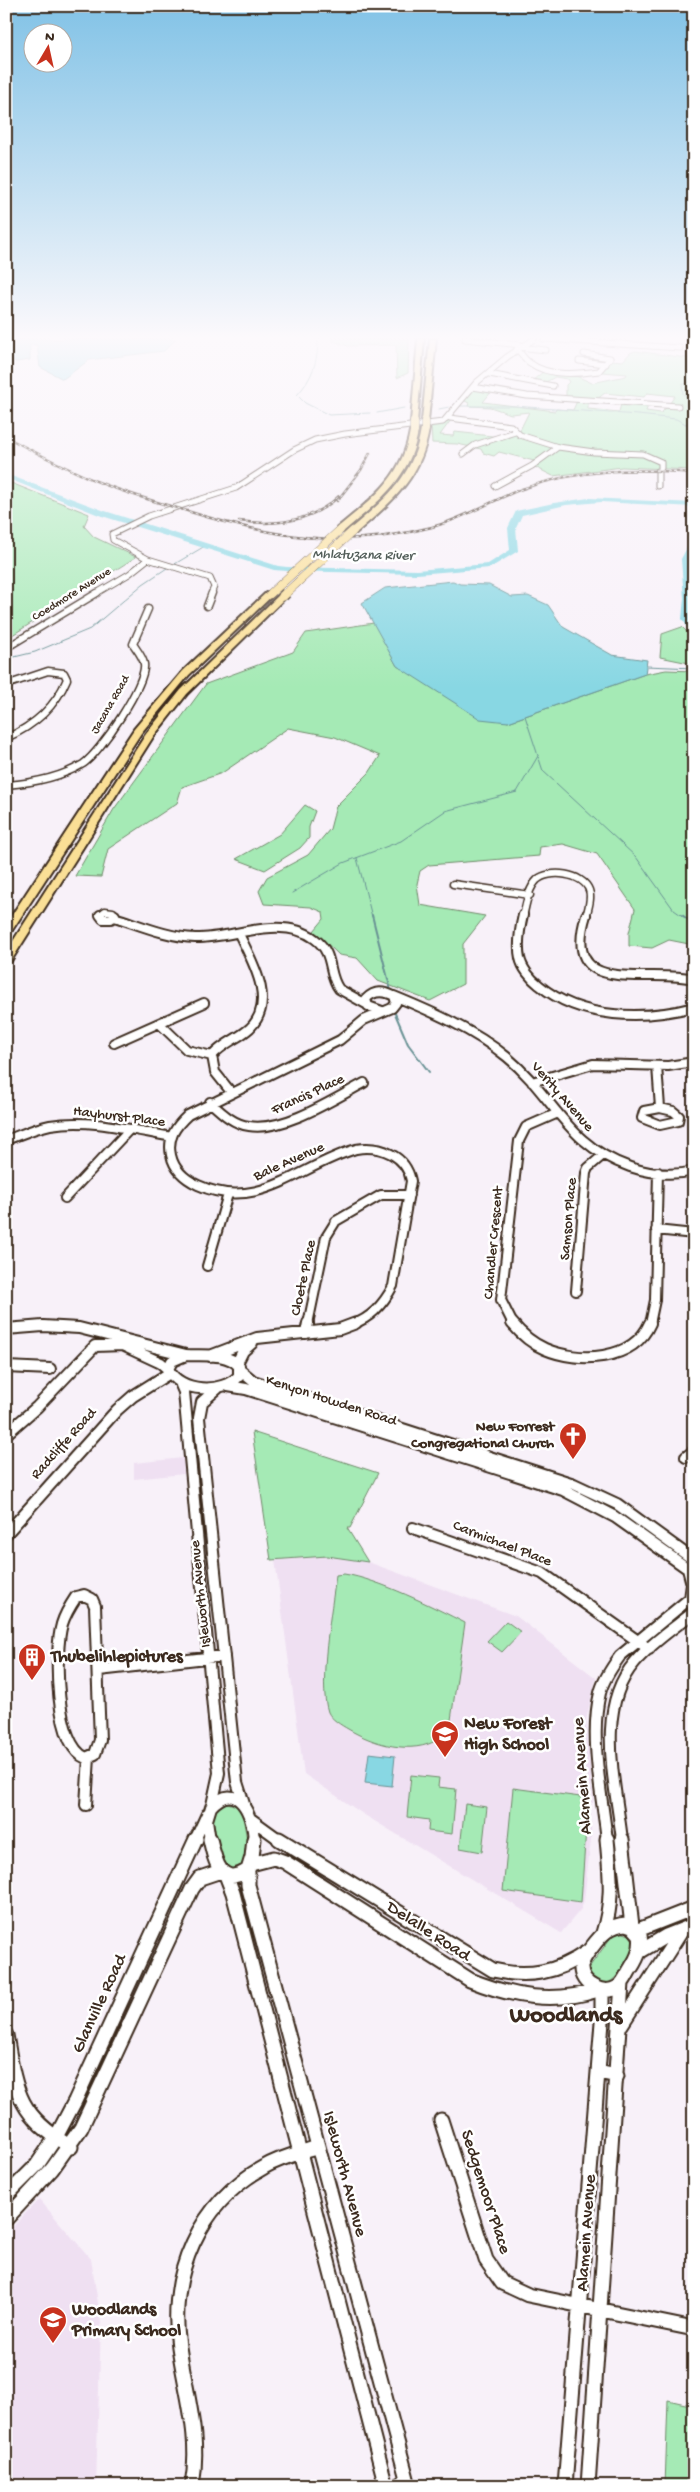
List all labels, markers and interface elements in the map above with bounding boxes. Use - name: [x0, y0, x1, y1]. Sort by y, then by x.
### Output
- north arrow: [22, 22, 72, 72]
- text: N: [44, 29, 55, 47]
- water label: Mhlatuzana River: [312, 547, 417, 565]
- street label: Coedmore Avenue: [30, 565, 115, 625]
- street label: Jacana Road: [89, 672, 134, 737]
- street label: Verity Avenue: [526, 1058, 597, 1136]
- street label: Francis Place: [268, 1070, 348, 1120]
- street label: Hayhurst Place: [72, 1102, 166, 1132]
- street label: Bale Avenue: [250, 1138, 327, 1186]
- street label: Samson Place: [556, 1177, 582, 1261]
- street label: Chandler Crescent: [480, 1184, 508, 1300]
- street label: Cloete Place: [287, 1238, 321, 1318]
- street label: Kenyon Howden Road: [263, 1371, 400, 1431]
- street label: Radcliffe Road: [27, 1404, 102, 1483]
- place label: New Forrest Congregational Church: [410, 1418, 556, 1453]
- church icon: New Forrest Congregational Church: [558, 1421, 588, 1460]
- street label: Carmichael Place: [450, 1517, 554, 1571]
- street label: Isleworth Avenue: [186, 1539, 216, 1649]
- building icon: Thubelihlepictures: [17, 1642, 47, 1681]
- place label: Thubelihlepictures: [49, 1647, 184, 1668]
- place label: New Forest High School: [464, 1714, 553, 1756]
- street label: Alamein Avenue: [568, 1716, 598, 1835]
- school or university icon: New Forest High School: [430, 1719, 460, 1758]
- street label: Delalle Road: [381, 1897, 475, 1968]
- street label: Glanville Road: [68, 1950, 133, 2057]
- district label: Woodlands: [509, 2002, 623, 2031]
- street label: Isleworth Avenue: [317, 2109, 371, 2240]
- street label: Sedgemoor Place: [455, 2127, 515, 2257]
- street label: Alamein Avenue: [572, 2173, 602, 2292]
- place label: Woodlands Primary School: [71, 2300, 181, 2342]
- school or university icon: Woodlands Primary School: [38, 2305, 68, 2344]

